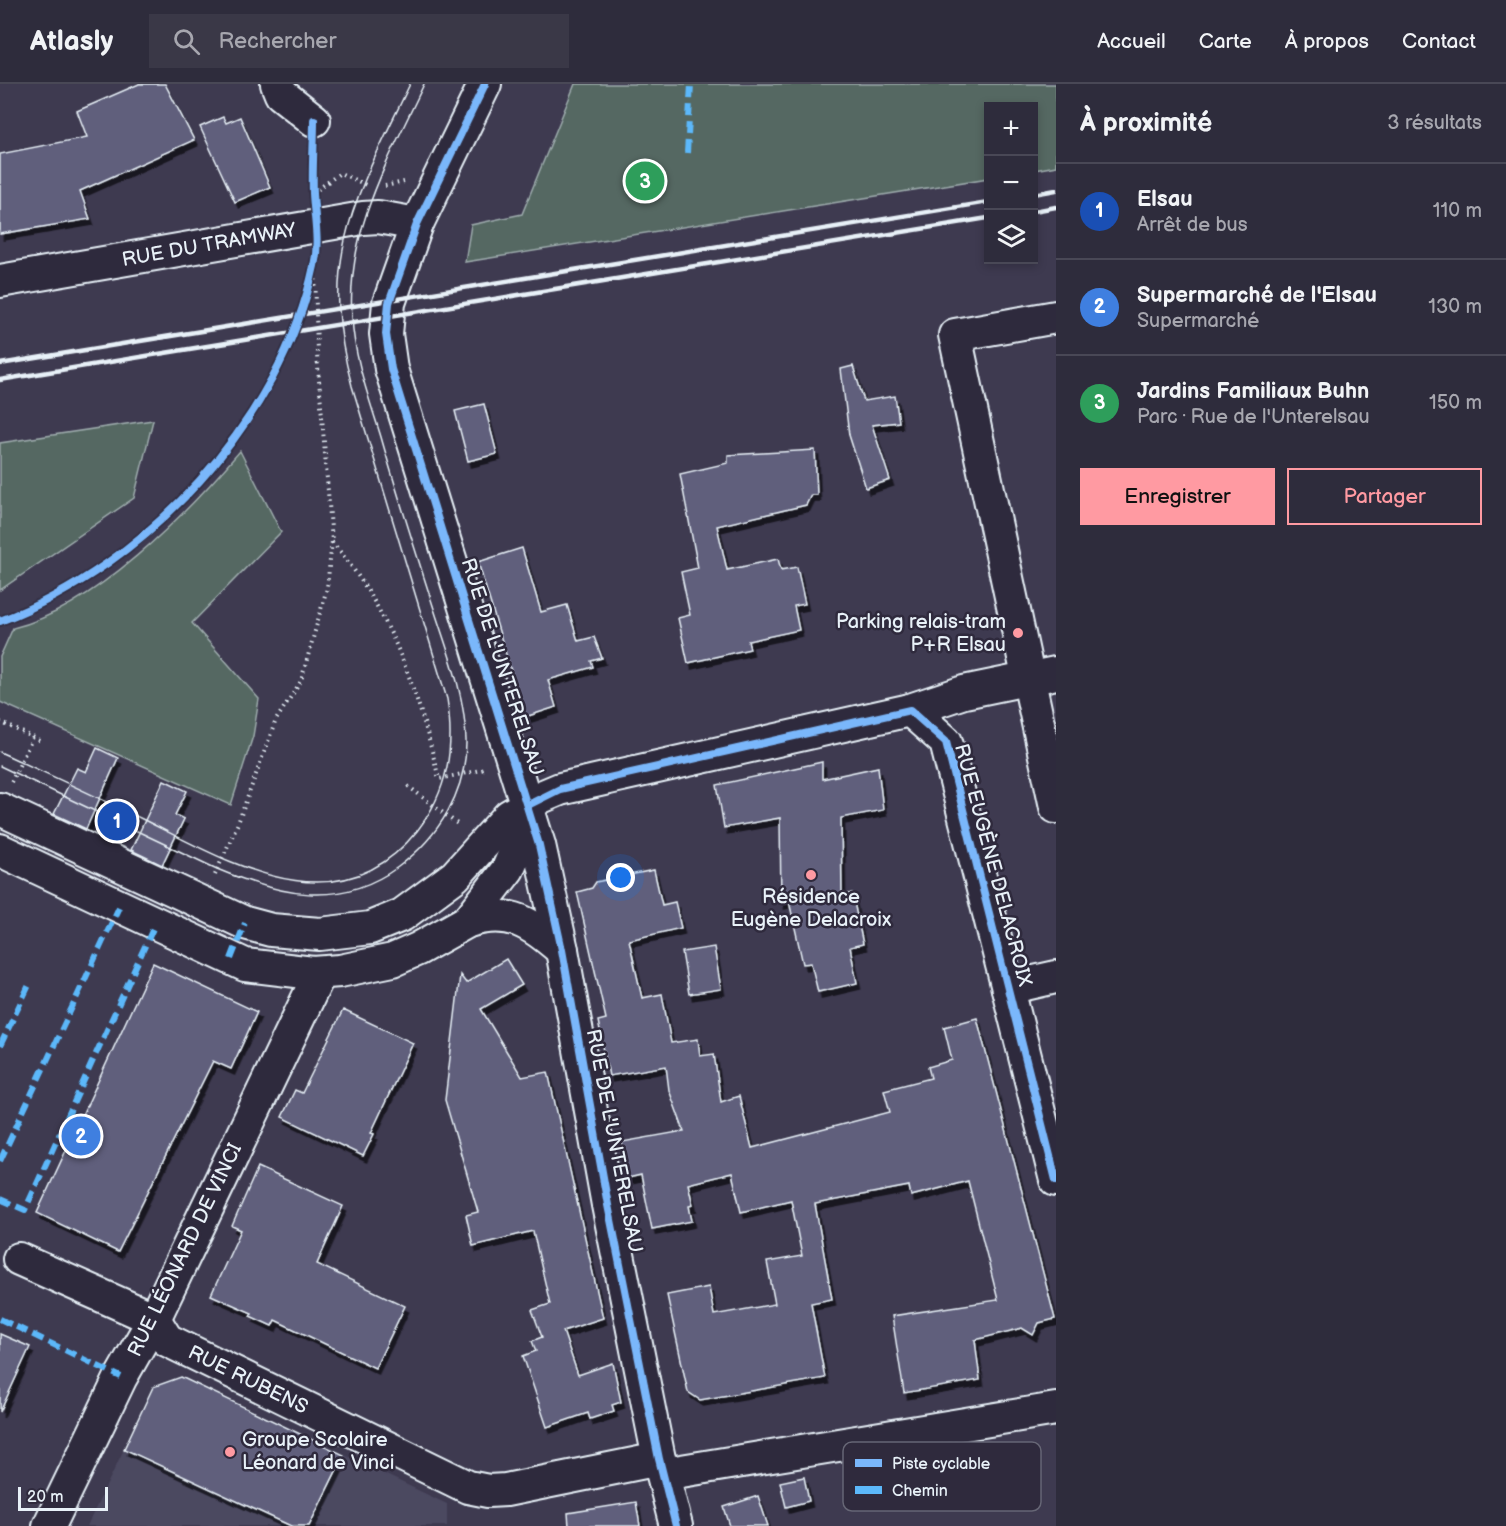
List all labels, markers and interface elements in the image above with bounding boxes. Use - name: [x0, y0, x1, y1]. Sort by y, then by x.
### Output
- search box: [149, 14, 569, 68]
- text: Atlasly: [30, 25, 113, 58]
- icon: search: [170, 25, 203, 58]
- text: Rechercher: [218, 28, 336, 55]
- text: Accueil: [1097, 29, 1166, 54]
- text: Carte: [1199, 29, 1252, 54]
- text: À propos: [1285, 29, 1369, 54]
- text: Contact: [1402, 29, 1476, 54]
- map controls: [984, 102, 1038, 264]
- button: +: [984, 102, 1038, 156]
- text: À proximité: [1080, 108, 1212, 139]
- text: 3 résultats: [1387, 111, 1482, 135]
- button: −: [984, 156, 1038, 210]
- pin: 3: [626, 158, 664, 204]
- text: Elsau: [1137, 186, 1193, 213]
- text: 1: [1095, 199, 1104, 223]
- text: 110 m: [1433, 199, 1482, 223]
- button: layers: [984, 210, 1038, 264]
- text: Arrêt de bus: [1137, 213, 1248, 237]
- street label: RUE DU TRAMWAY: [120, 218, 298, 272]
- text: Supermarché de l'Elsau: [1137, 282, 1377, 309]
- text: 2: [1094, 295, 1105, 319]
- text: 130 m: [1428, 295, 1482, 319]
- text: Supermarché: [1137, 309, 1259, 333]
- text: Jardins Familiaux Buhn: [1137, 378, 1369, 405]
- text: 3: [1094, 391, 1105, 415]
- text: 150 m: [1429, 391, 1482, 415]
- text: Parc · Rue de l'Unterelsau: [1137, 405, 1370, 429]
- button: Enregistrer: [1080, 468, 1275, 525]
- button: Partager: [1287, 468, 1482, 525]
- street label: RUE DE L'UNTERELSAU: [455, 555, 549, 779]
- place label: Parking relais-tram P+R Elsau: [836, 610, 1006, 657]
- marker: Parking relais-tram P+R Elsau: [1011, 626, 1025, 640]
- street label: RUE EUGÈNE DELACROIX: [949, 741, 1038, 989]
- pin: 1: [98, 798, 136, 844]
- your location: [606, 863, 635, 892]
- marker: Résidence Eugène Delacroix: [804, 868, 818, 882]
- place label: Résidence Eugène Delacroix: [731, 885, 892, 932]
- street label: RUE DE L'UNTERELSAU: [581, 1027, 647, 1255]
- pin: 2: [62, 1114, 100, 1158]
- street label: RUE LÉONARD DE VINCI: [122, 1139, 247, 1361]
- street label: RUE RUBENS: [184, 1341, 312, 1419]
- place label: Groupe Scolaire Léonard de Vinci: [242, 1428, 394, 1475]
- legend: [843, 1442, 1041, 1511]
- marker: Groupe Scolaire Léonard de Vinci: [223, 1445, 237, 1459]
- text: Piste cyclable: [892, 1455, 991, 1474]
- text: Chemin: [892, 1482, 948, 1501]
- scale bar: [18, 1484, 108, 1512]
- text: 20 m: [27, 1488, 63, 1507]

